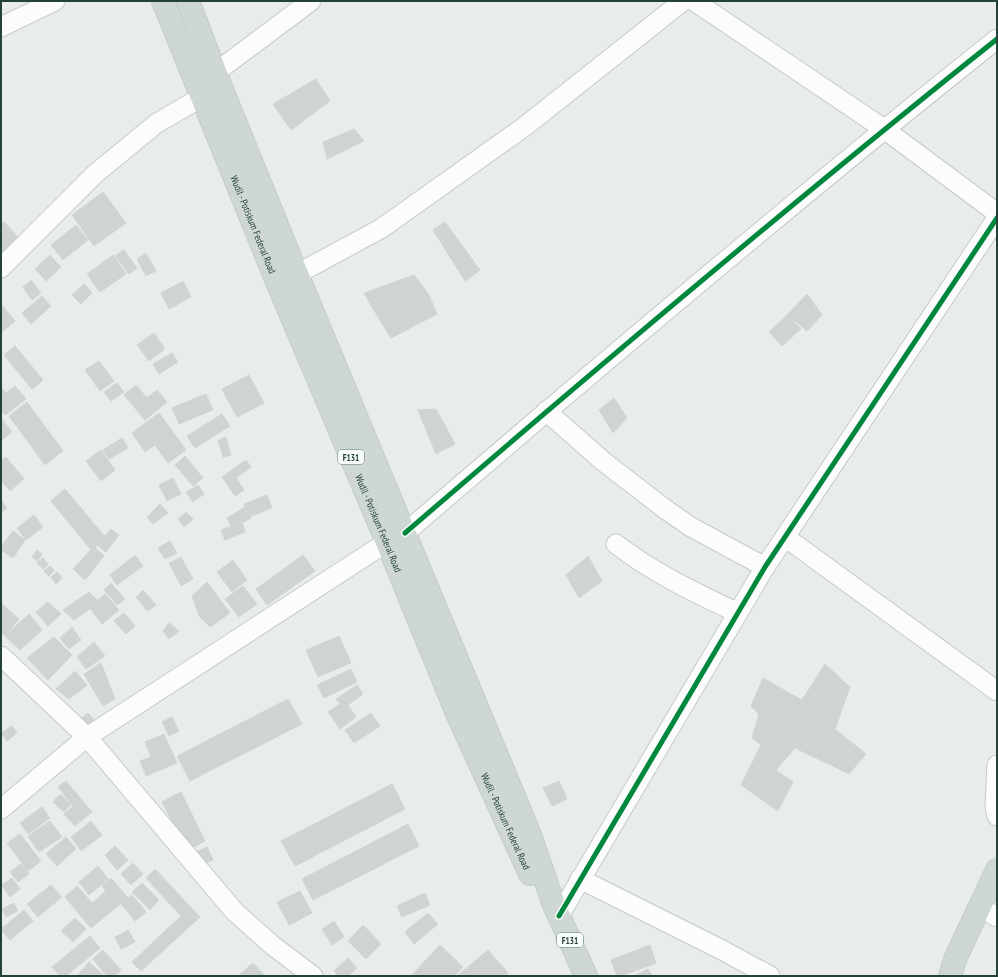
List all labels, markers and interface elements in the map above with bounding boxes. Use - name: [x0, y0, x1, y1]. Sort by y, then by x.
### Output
- street label: Wudil - Potiskum Federal Road: [228, 173, 279, 275]
- road number: F131: [338, 450, 364, 464]
- street label: Wudil - Potiskum Federal Road: [353, 472, 405, 574]
- street label: Wudil - Potiskum Federal Road: [478, 771, 534, 872]
- road number: F131: [557, 933, 583, 947]

